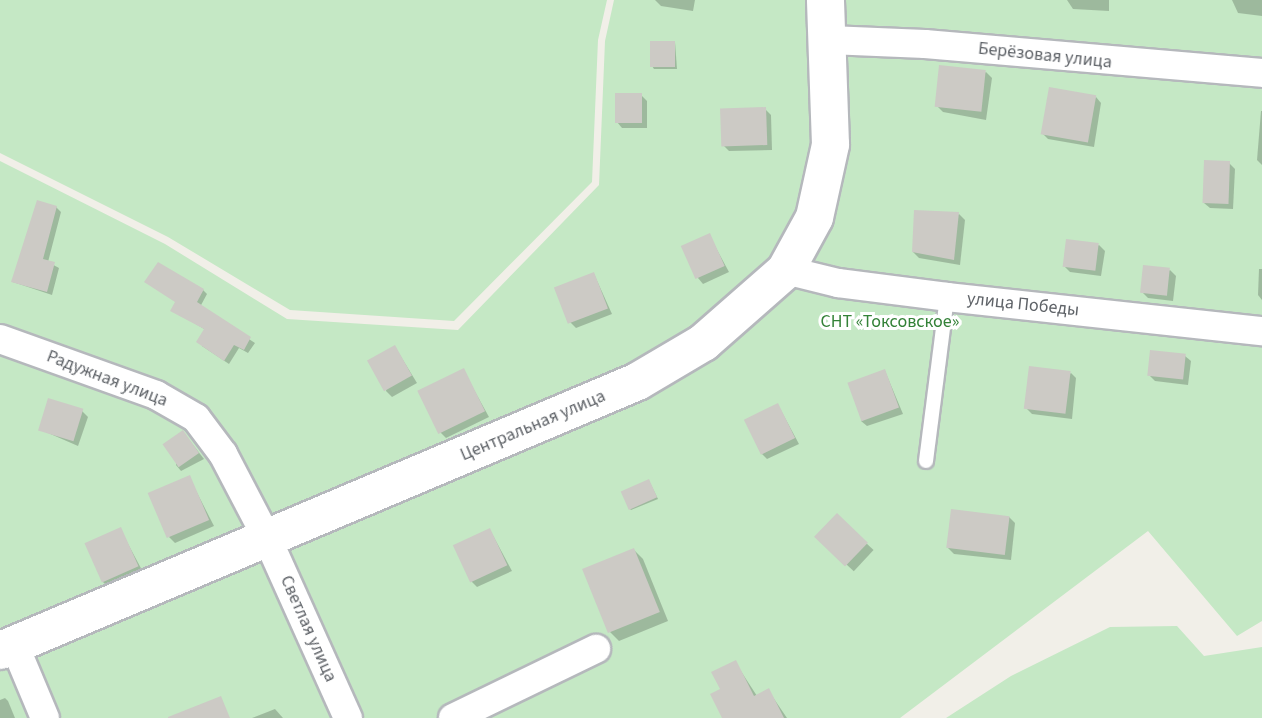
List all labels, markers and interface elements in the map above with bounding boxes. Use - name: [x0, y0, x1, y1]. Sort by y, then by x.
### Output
- street label: Берёзовая улица: [977, 38, 1113, 74]
- street label: улица Победы: [966, 288, 1080, 322]
- park label: СНТ «Токсовское»: [820, 311, 960, 333]
- street label: Радужная улица: [43, 346, 171, 412]
- street label: Центральная улица: [457, 386, 609, 466]
- street label: Светлая улица: [275, 572, 341, 686]

